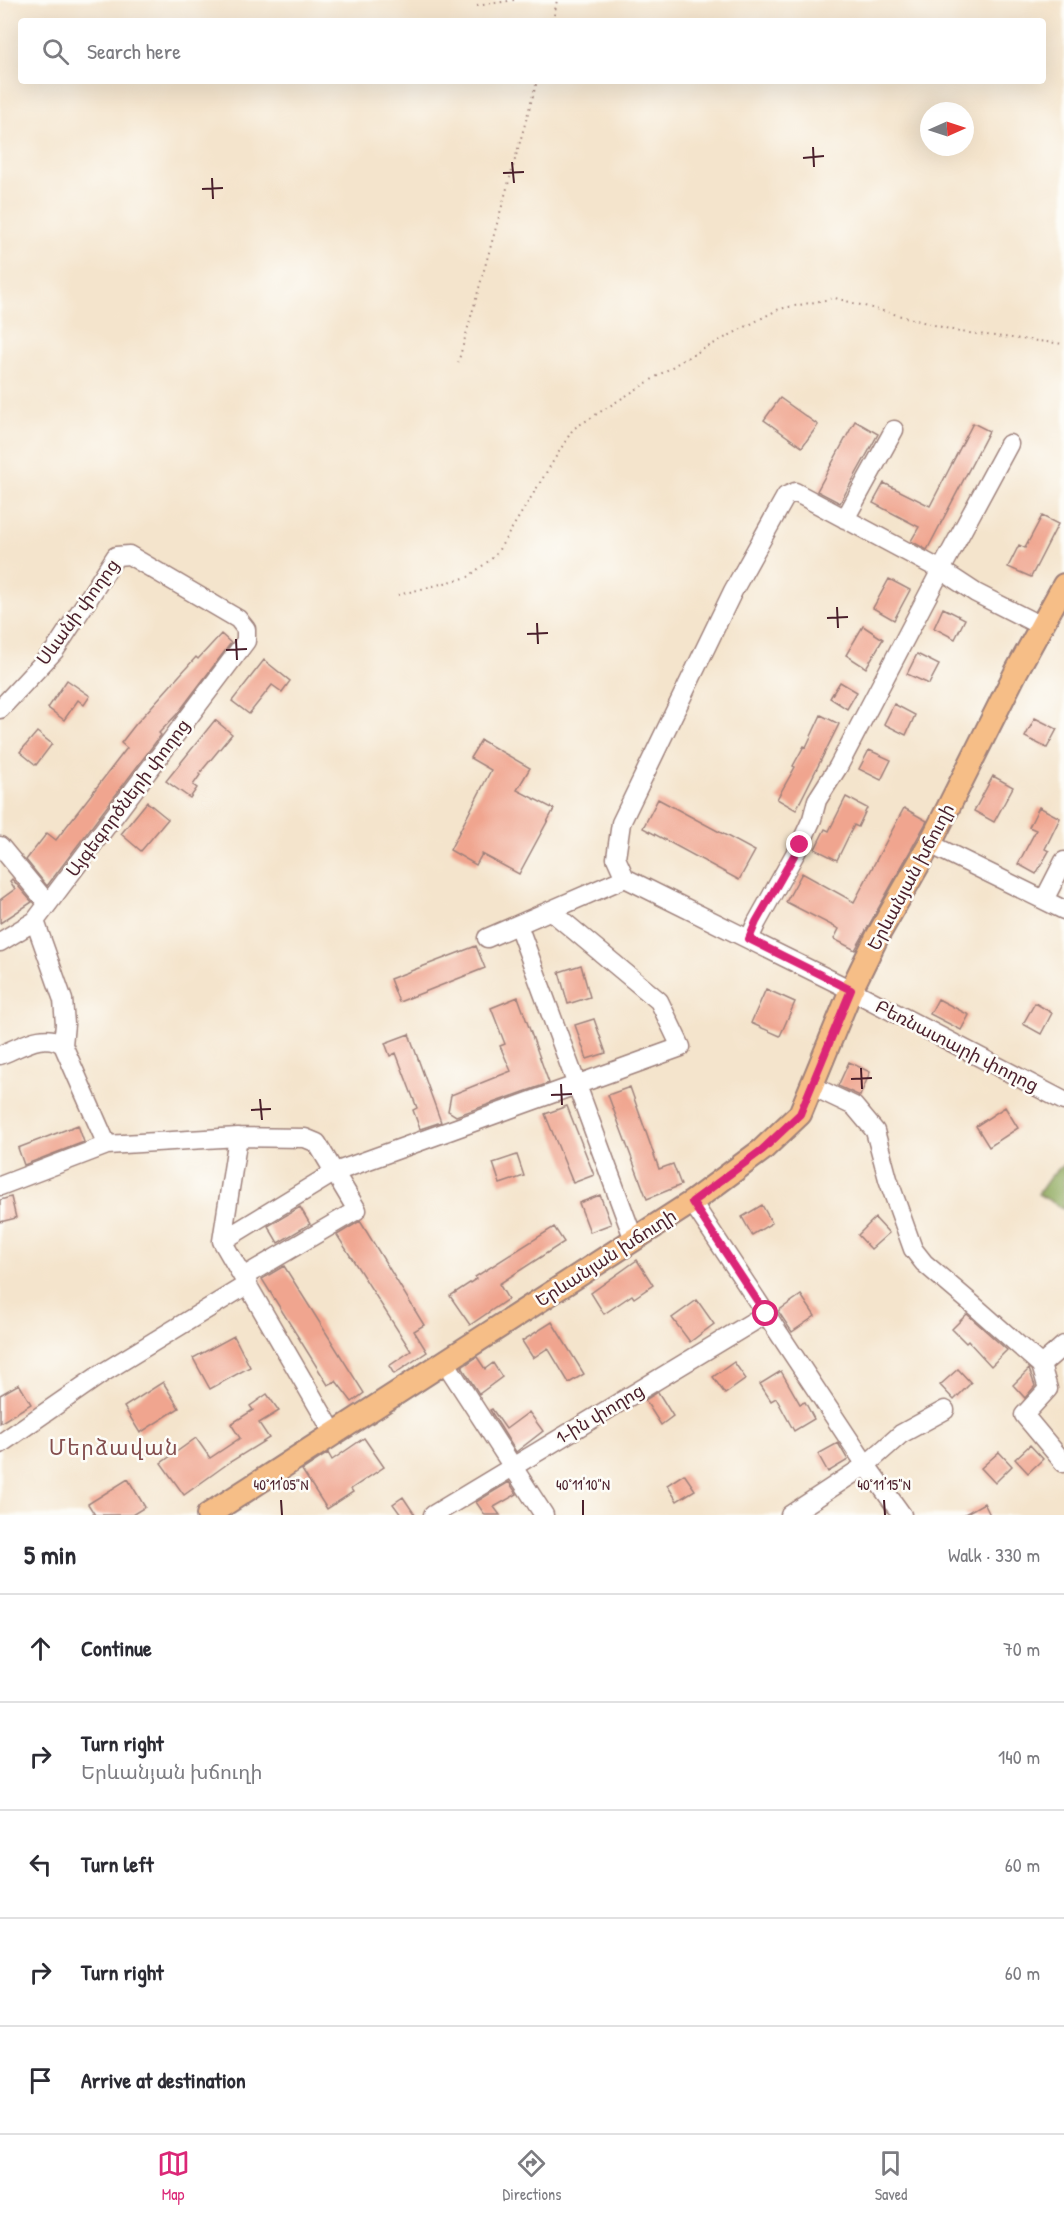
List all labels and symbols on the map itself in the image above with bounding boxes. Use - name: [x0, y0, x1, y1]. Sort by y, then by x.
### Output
- north arrow: [920, 102, 974, 156]
- street label: Սևանի փողոց: [30, 553, 125, 670]
- street label: Այգեգործների փողոց: [60, 713, 195, 882]
- street label: Երևանյան խճուղի: [861, 799, 960, 955]
- route end: [786, 831, 812, 857]
- street label: Բեռնատարի փողոց: [871, 994, 1043, 1098]
- street label: Երևանյան խճուղի: [530, 1203, 681, 1313]
- route start: [752, 1300, 778, 1326]
- street label: 1-ին փողոց: [551, 1377, 649, 1450]
- district label: Մերձավան: [49, 1433, 179, 1462]
- text: 40°11'05"N: [254, 1474, 308, 1495]
- text: 40°11'10"N: [556, 1474, 610, 1495]
- text: 40°11'15"N: [857, 1474, 911, 1495]

